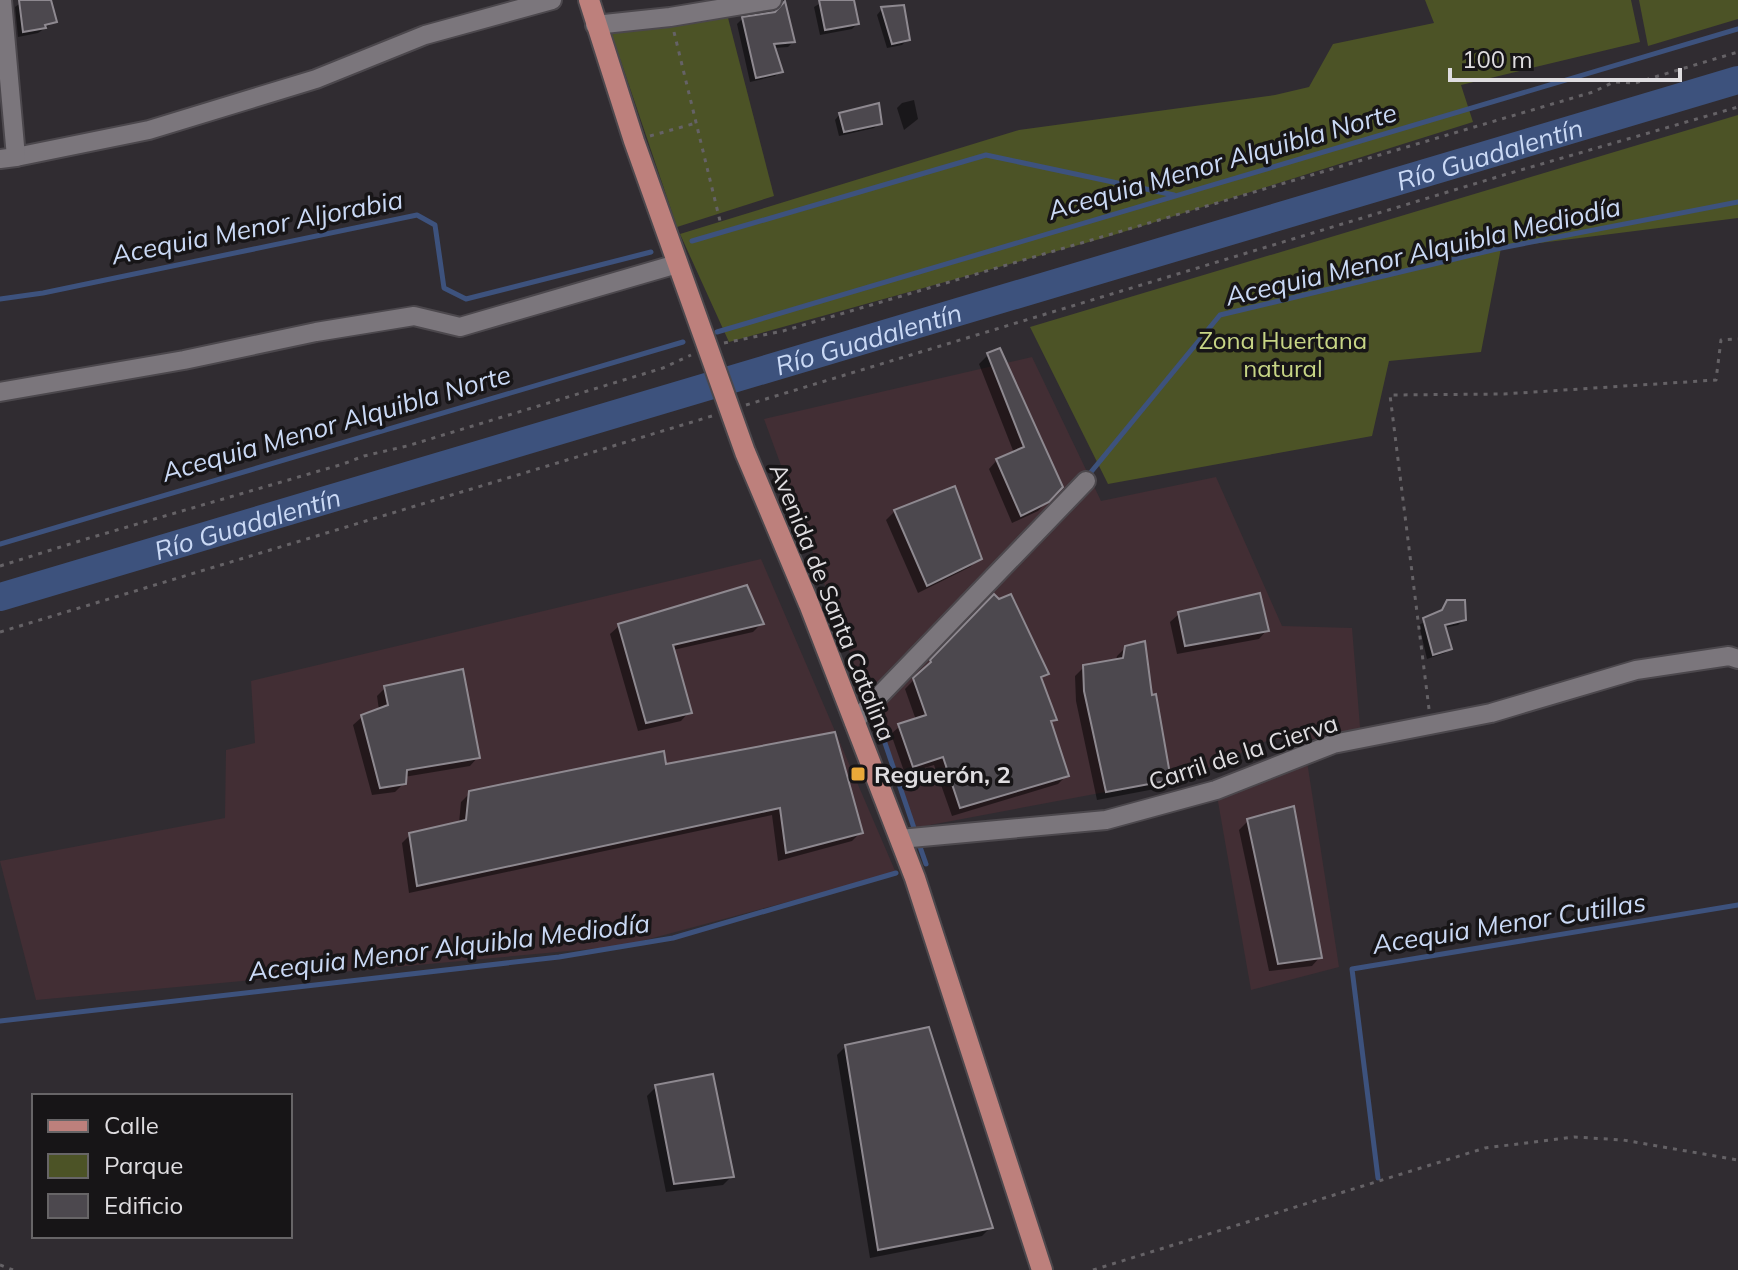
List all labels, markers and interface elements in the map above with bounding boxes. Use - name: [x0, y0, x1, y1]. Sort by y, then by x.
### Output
- scale bar: [1450, 32, 1680, 82]
- text: 100 m: [1462, 44, 1533, 74]
- water label: Acequia Menor Alquibla Norte: [1043, 95, 1400, 227]
- water label: Río Guadalentín: [1392, 111, 1587, 197]
- water label: Acequia Menor Aljorabia: [107, 183, 406, 272]
- water label: Acequia Menor Alquibla Mediodía: [1221, 189, 1624, 313]
- water label: Río Guadalentín: [771, 295, 966, 382]
- park label: Zona Huertana natural: [1199, 325, 1367, 383]
- water label: Acequia Menor Alquibla Norte: [157, 357, 514, 489]
- street label: Avenida de Santa Catalina: [764, 459, 902, 745]
- water label: Río Guadalentín: [150, 480, 344, 567]
- street label: Carril de la Cierva: [1145, 707, 1341, 797]
- place label: Reguerón, 2: [874, 759, 1011, 789]
- marker: Reguerón, 2: [849, 765, 867, 783]
- water label: Acequia Menor Cutillas: [1369, 885, 1648, 961]
- water label: Acequia Menor Alquibla Mediodía: [245, 906, 652, 988]
- legend: [32, 1094, 292, 1238]
- text: Calle: [104, 1110, 159, 1140]
- text: Parque: [104, 1150, 183, 1180]
- text: Edificio: [104, 1190, 183, 1220]

